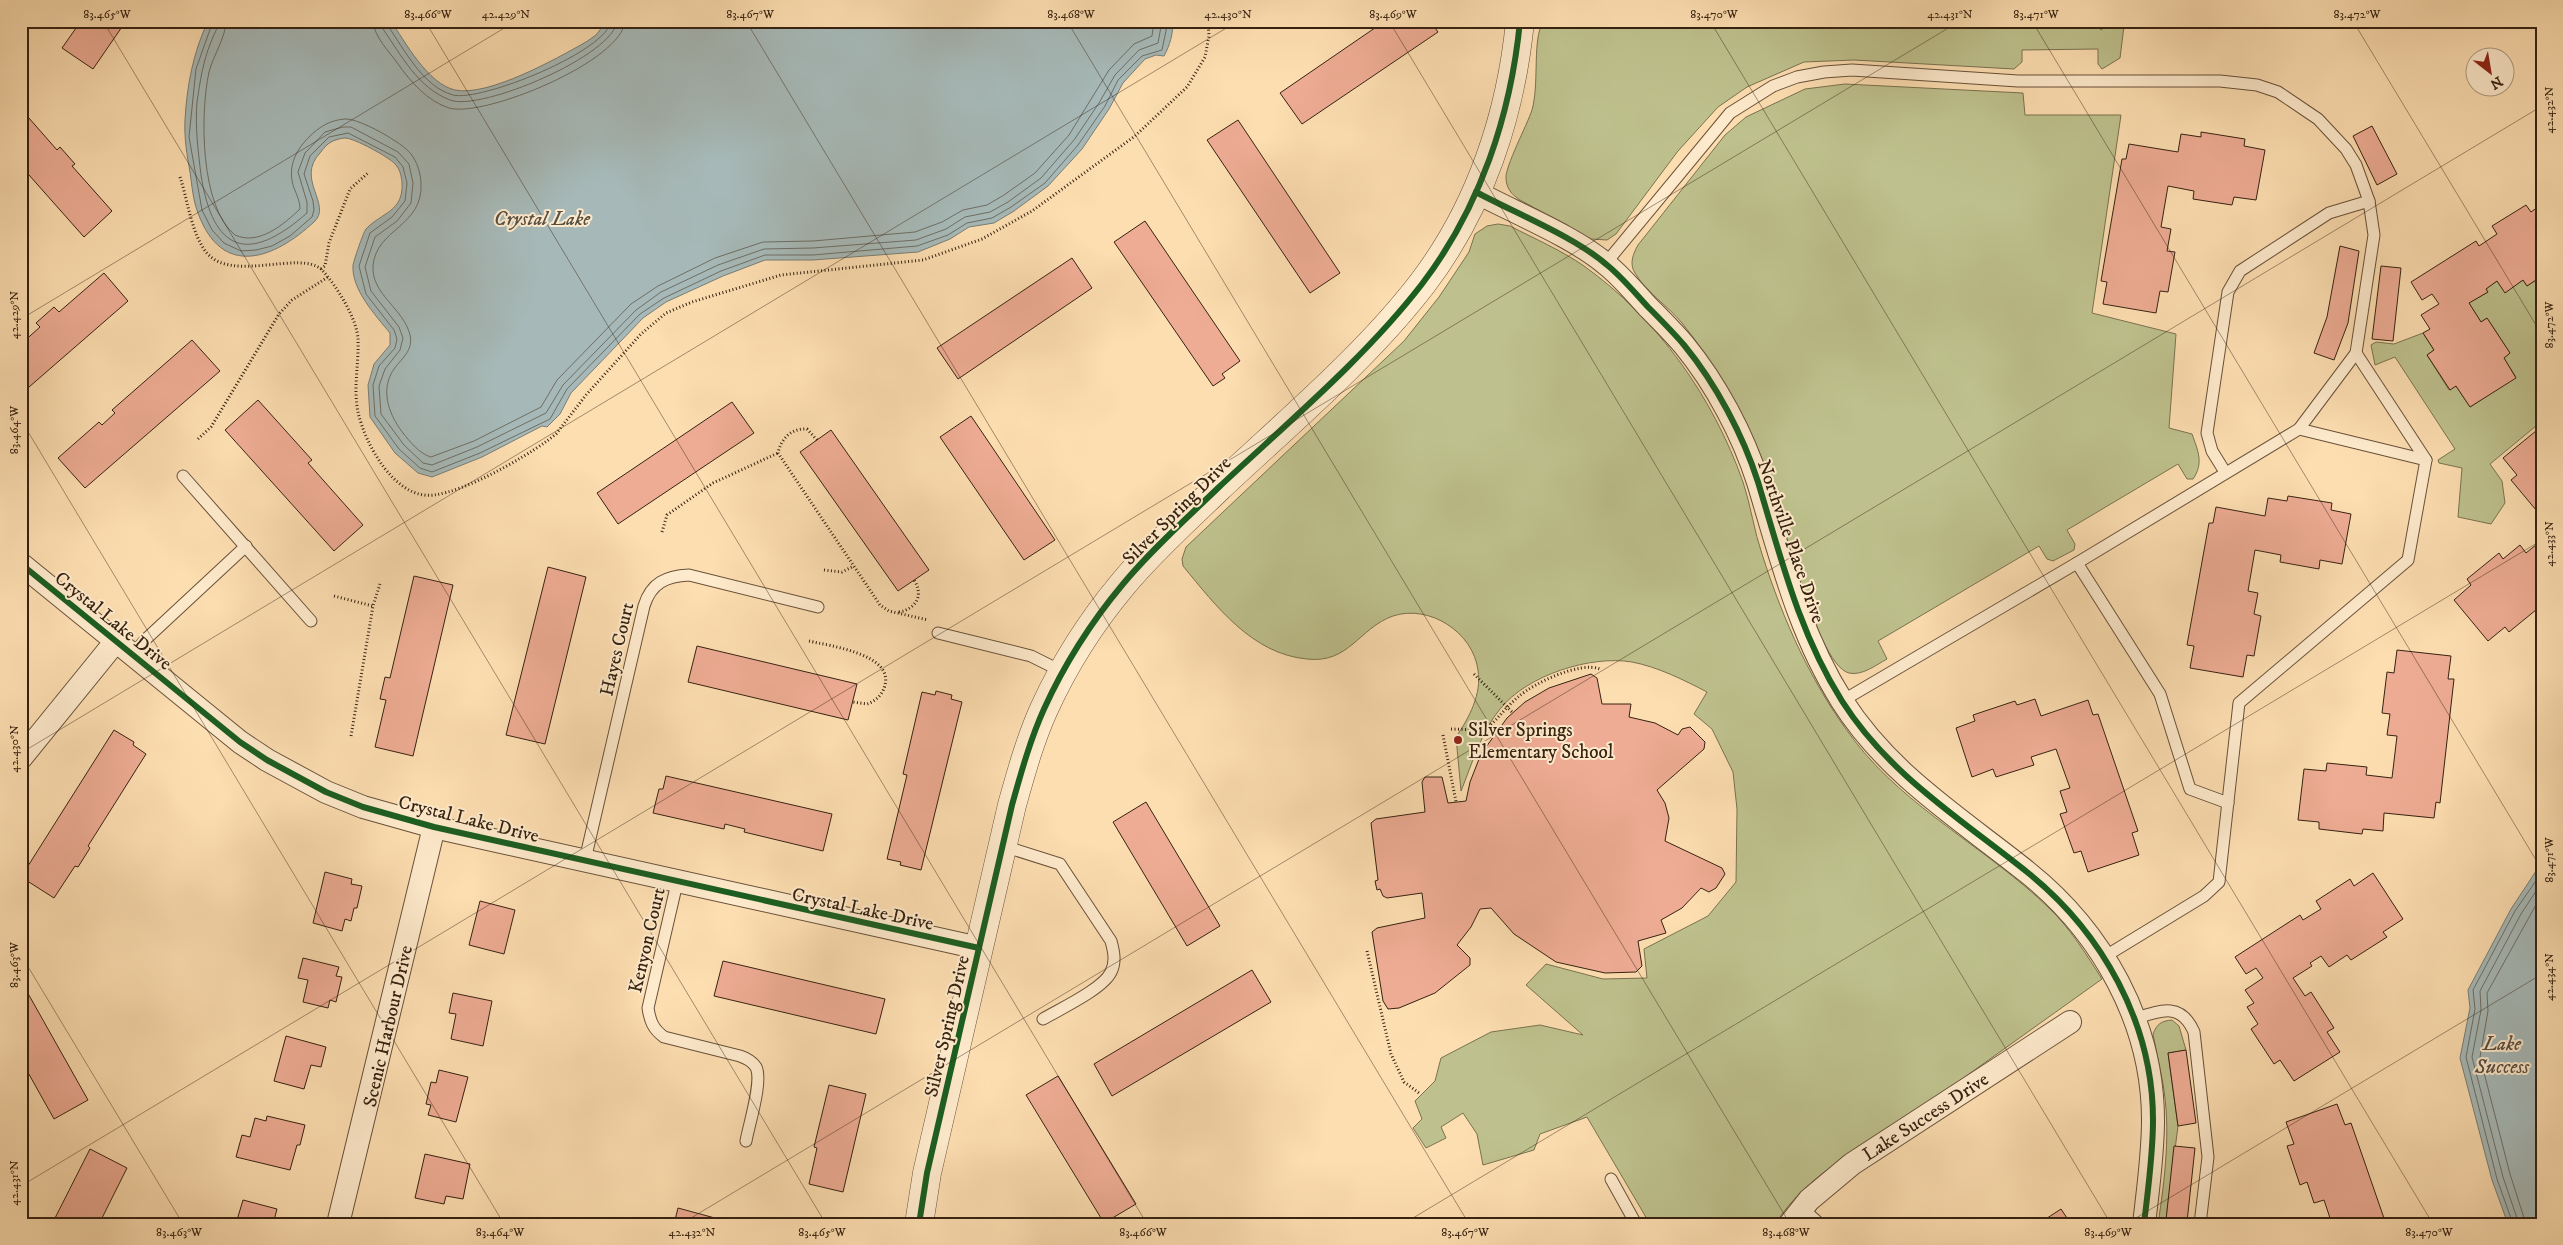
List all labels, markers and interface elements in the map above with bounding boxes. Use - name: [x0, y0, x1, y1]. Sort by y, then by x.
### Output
- text: 83.465°W: [83, 7, 132, 22]
- text: 83.466°W: [404, 7, 453, 22]
- text: 42.429°N: [482, 7, 530, 22]
- text: 83.467°W: [726, 7, 775, 22]
- text: 83.468°W: [1047, 7, 1096, 22]
- text: 42.430°N: [1204, 7, 1252, 22]
- text: 83.469°W: [1369, 7, 1418, 22]
- text: 83.470°W: [1690, 7, 1739, 22]
- text: 42.431°N: [1927, 7, 1973, 22]
- text: 83.471°W: [2013, 7, 2060, 22]
- text: 83.472°W: [2334, 7, 2382, 22]
- north arrow: [2466, 48, 2516, 98]
- text: N: [2486, 72, 2506, 93]
- text: 42.432°N: [2542, 86, 2557, 133]
- water label: Crystal Lake: [494, 207, 591, 232]
- text: 42.429°N: [7, 291, 22, 339]
- text: 83.472°W: [2542, 300, 2557, 349]
- text: 83.464°W: [7, 405, 22, 454]
- street label: Silver Spring Drive: [1118, 452, 1236, 570]
- street label: Northville Place Drive: [1752, 457, 1829, 626]
- text: 42.433°N: [2542, 521, 2557, 567]
- street label: Crystal Lake Drive: [50, 567, 176, 676]
- street label: Hayes Court: [596, 600, 639, 698]
- place label: Silver Springs Elementary School: [1468, 719, 1614, 764]
- text: 42.430°N: [7, 725, 22, 773]
- marker: Silver Springs Elementary School: [1452, 734, 1464, 746]
- street label: Crystal Lake Drive: [396, 791, 541, 848]
- text: 83.471°W: [2542, 836, 2557, 883]
- street label: Crystal Lake Drive: [790, 883, 936, 936]
- street label: Kenyon Court: [624, 886, 671, 995]
- text: 83.463°W: [7, 941, 22, 988]
- street label: Scenic Harbour Drive: [359, 943, 418, 1109]
- street label: Silver Spring Drive: [920, 953, 975, 1099]
- text: 42.434°N: [2542, 953, 2557, 1001]
- water label: Lake Success: [2474, 1032, 2530, 1080]
- street label: Lake Success Drive: [1859, 1068, 1993, 1166]
- text: 42.431°N: [7, 1160, 22, 1206]
- text: 83.463°W: [156, 1225, 203, 1240]
- text: 83.464°W: [476, 1225, 525, 1240]
- text: 42.432°N: [669, 1225, 716, 1240]
- text: 83.465°W: [798, 1225, 847, 1240]
- text: 83.466°W: [1119, 1225, 1168, 1240]
- text: 83.467°W: [1441, 1225, 1490, 1240]
- text: 83.468°W: [1762, 1225, 1811, 1240]
- text: 83.469°W: [2084, 1225, 2133, 1240]
- text: 83.470°W: [2405, 1225, 2454, 1240]

